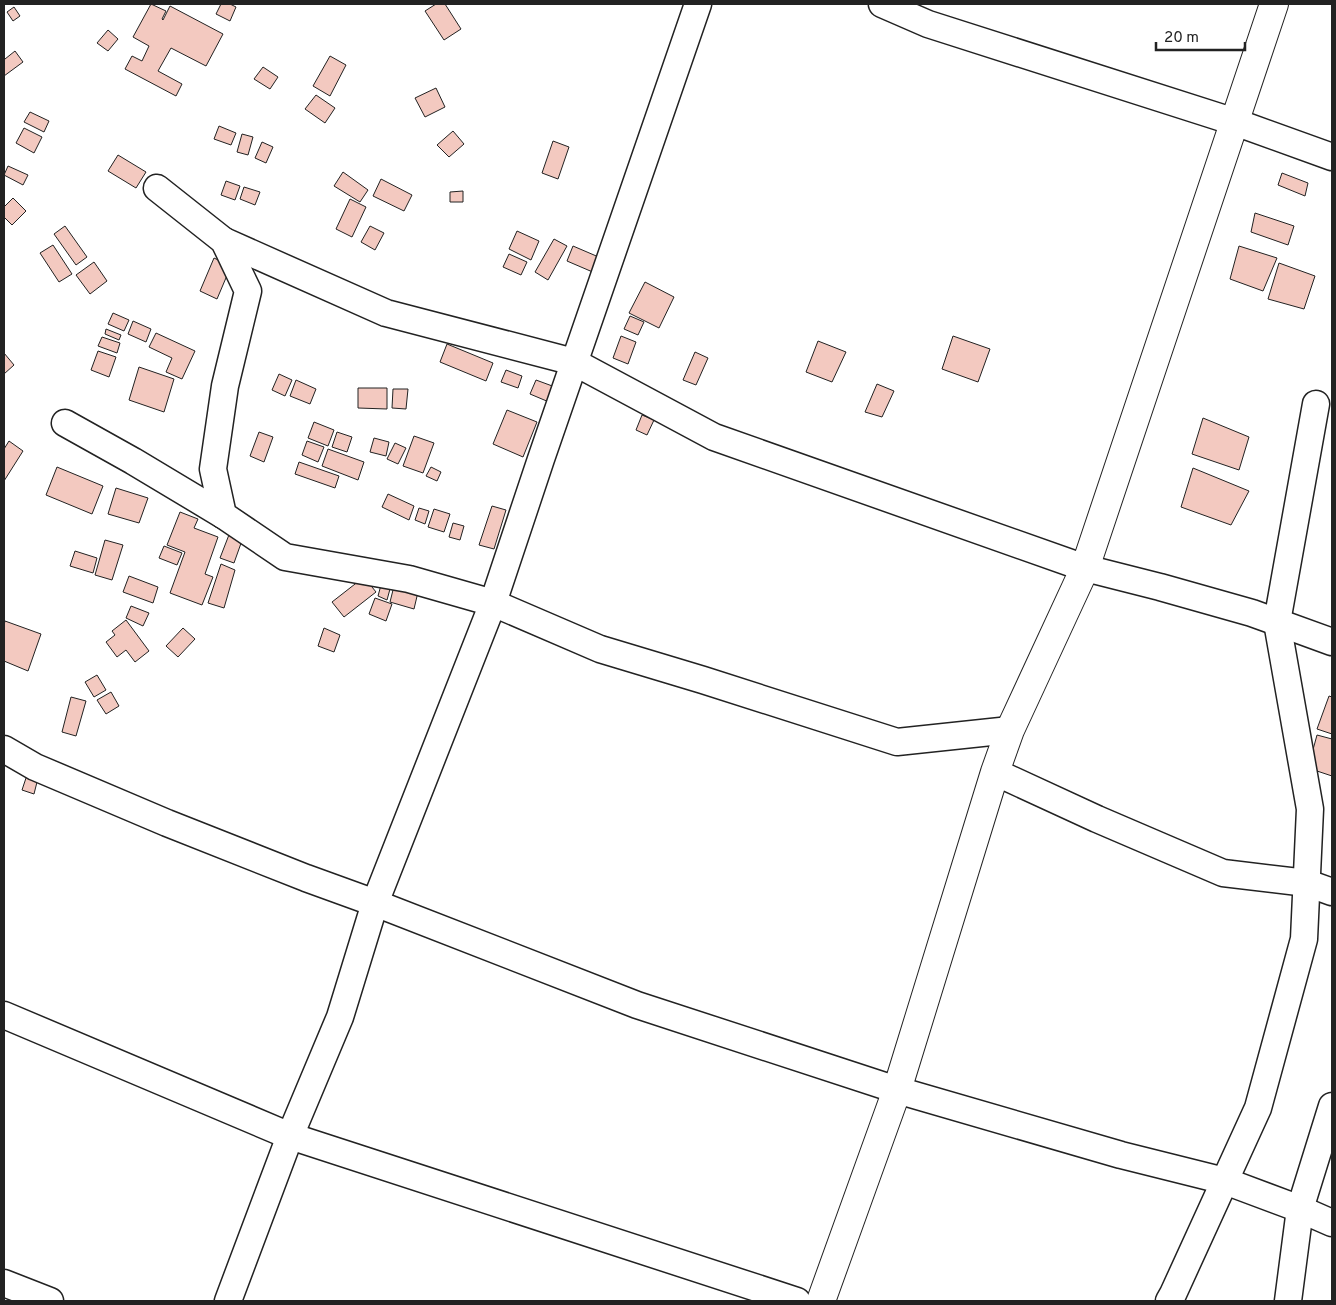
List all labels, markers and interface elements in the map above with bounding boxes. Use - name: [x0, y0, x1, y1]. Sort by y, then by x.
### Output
- scale bar: [1156, 20, 1245, 52]
- text: 20 m: [1164, 29, 1199, 48]

